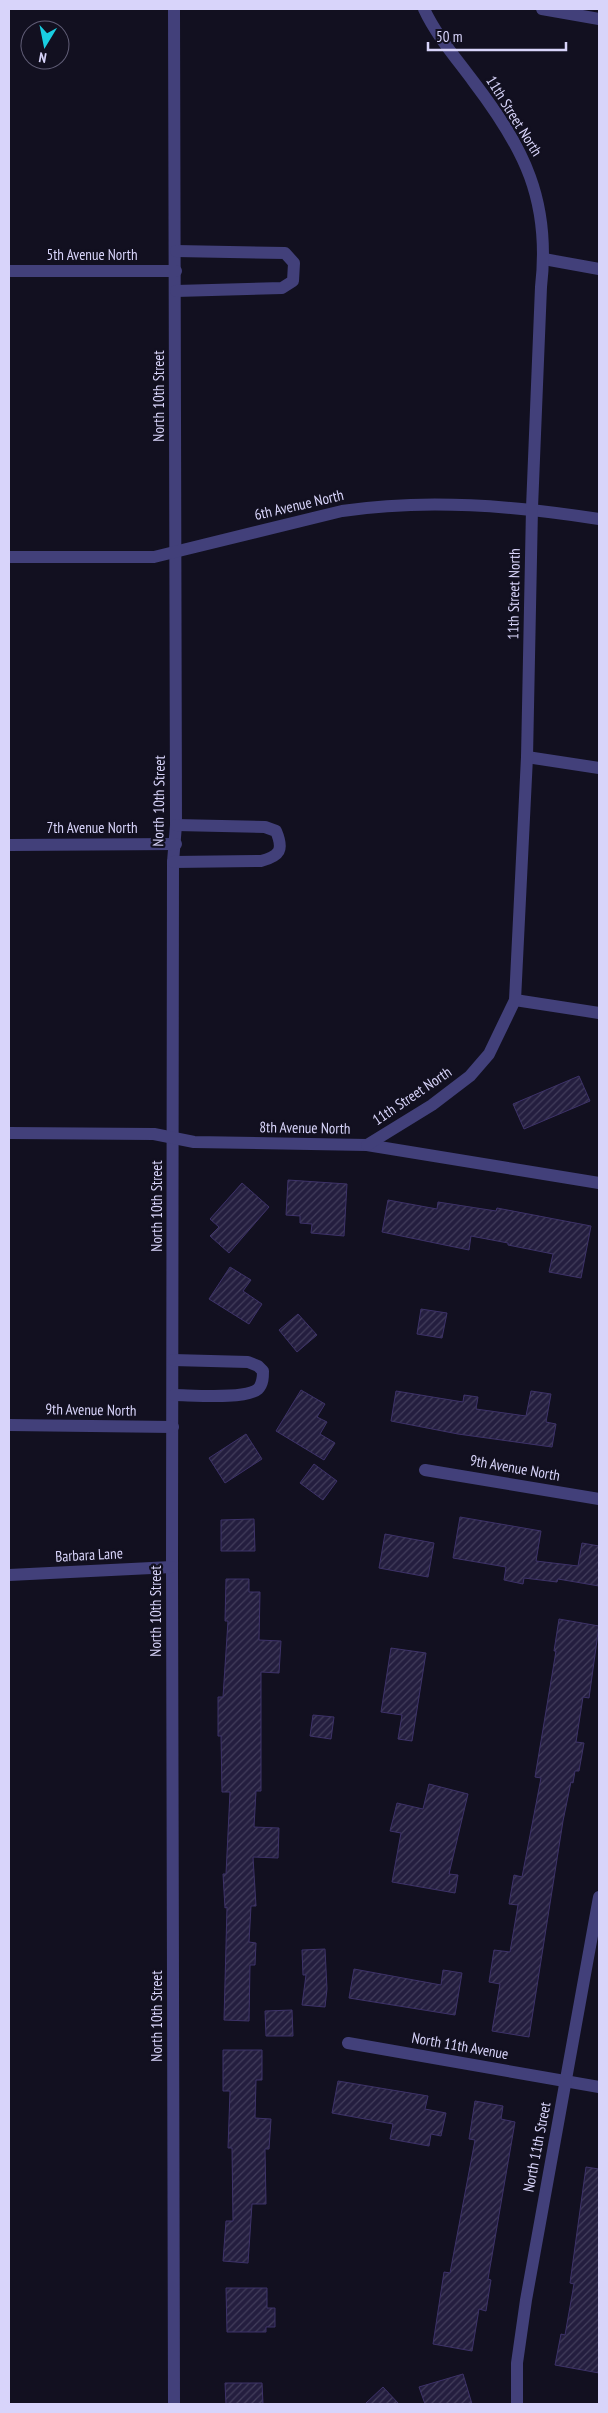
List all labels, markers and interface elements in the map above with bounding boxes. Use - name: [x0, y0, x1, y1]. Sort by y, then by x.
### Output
- north arrow: [20, 20, 70, 70]
- scale bar: [428, 20, 566, 52]
- text: 50 m: [436, 27, 462, 46]
- text: N: [37, 48, 48, 67]
- street label: 11th Street North: [482, 72, 547, 160]
- street label: 5th Avenue North: [46, 245, 138, 264]
- street label: North 10th Street: [149, 350, 168, 442]
- street label: 6th Avenue North: [252, 485, 345, 524]
- street label: 11th Street North: [503, 548, 524, 640]
- street label: North 10th Street: [148, 755, 169, 847]
- street label: 7th Avenue North: [47, 818, 138, 837]
- street label: 11th Street North: [369, 1062, 455, 1129]
- street label: 8th Avenue North: [259, 1117, 351, 1138]
- street label: North 10th Street: [147, 1160, 166, 1252]
- street label: 9th Avenue North: [45, 1399, 137, 1420]
- street label: 9th Avenue North: [469, 1450, 562, 1485]
- street label: Barbara Lane: [55, 1543, 123, 1566]
- street label: North 10th Street: [146, 1565, 165, 1657]
- street label: North 10th Street: [147, 1970, 166, 2062]
- street label: North 11th Avenue: [410, 2028, 510, 2063]
- street label: North 11th Street: [518, 2100, 555, 2194]

